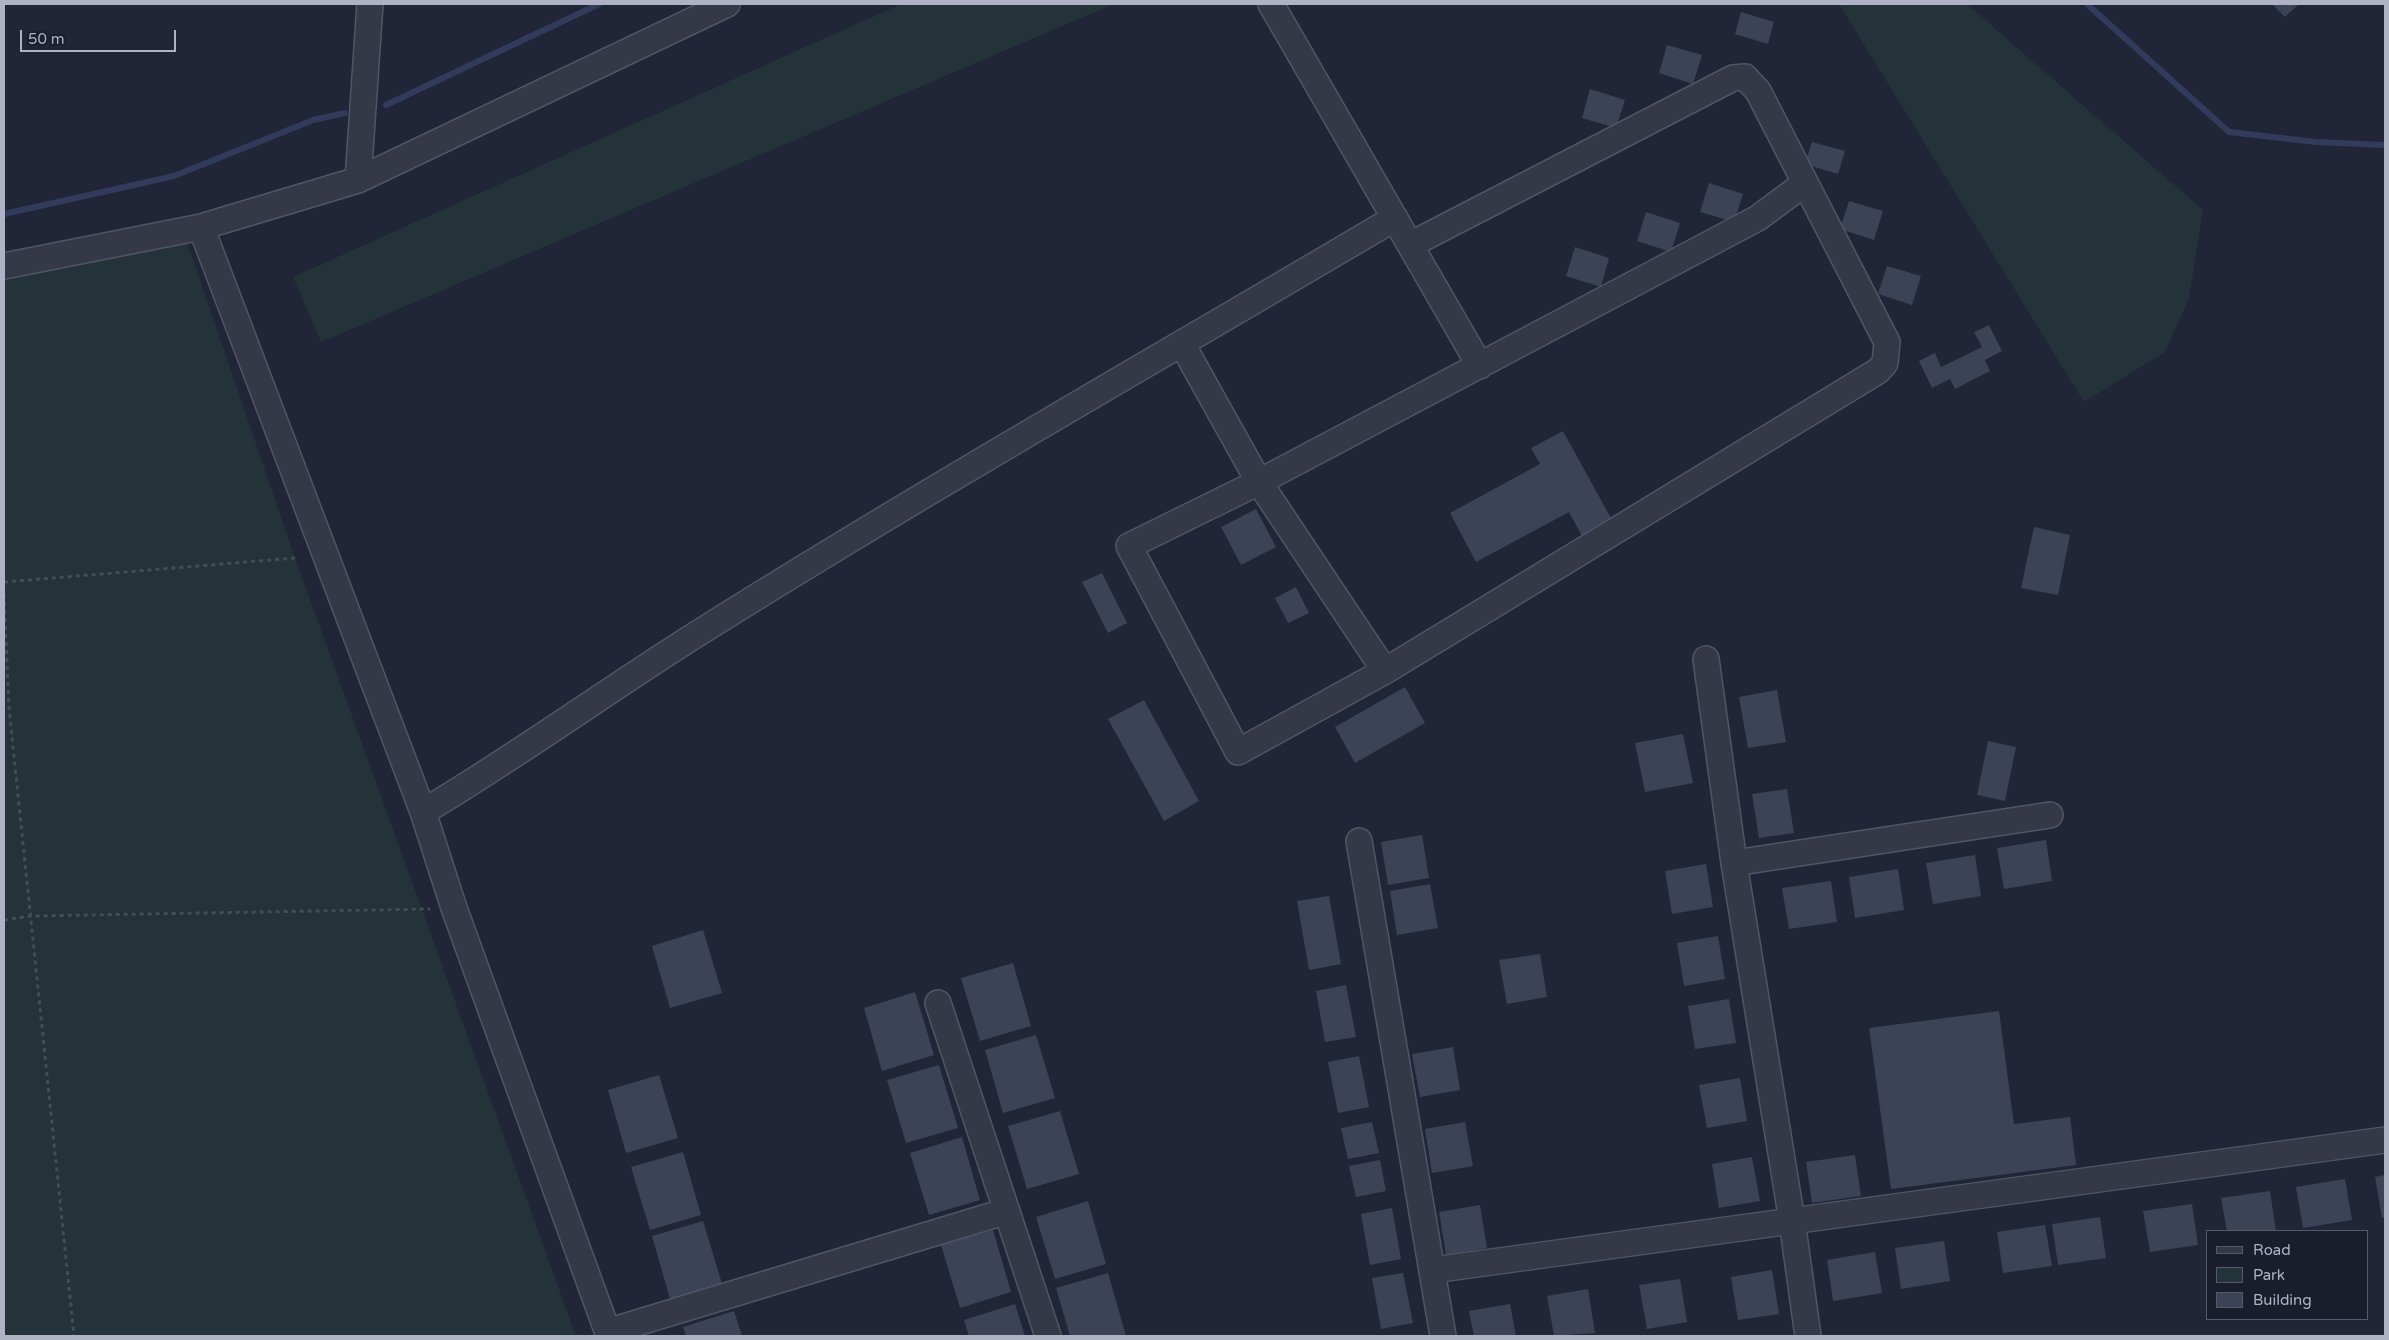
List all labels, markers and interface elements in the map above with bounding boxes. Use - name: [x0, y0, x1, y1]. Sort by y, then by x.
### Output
- scale bar: [22, 20, 179, 52]
- text: 50 m: [28, 30, 65, 48]
- legend: [2206, 1230, 2369, 1320]
- text: Road: [2253, 1241, 2291, 1259]
- text: Park: [2253, 1266, 2285, 1284]
- text: Building: [2253, 1291, 2312, 1309]

